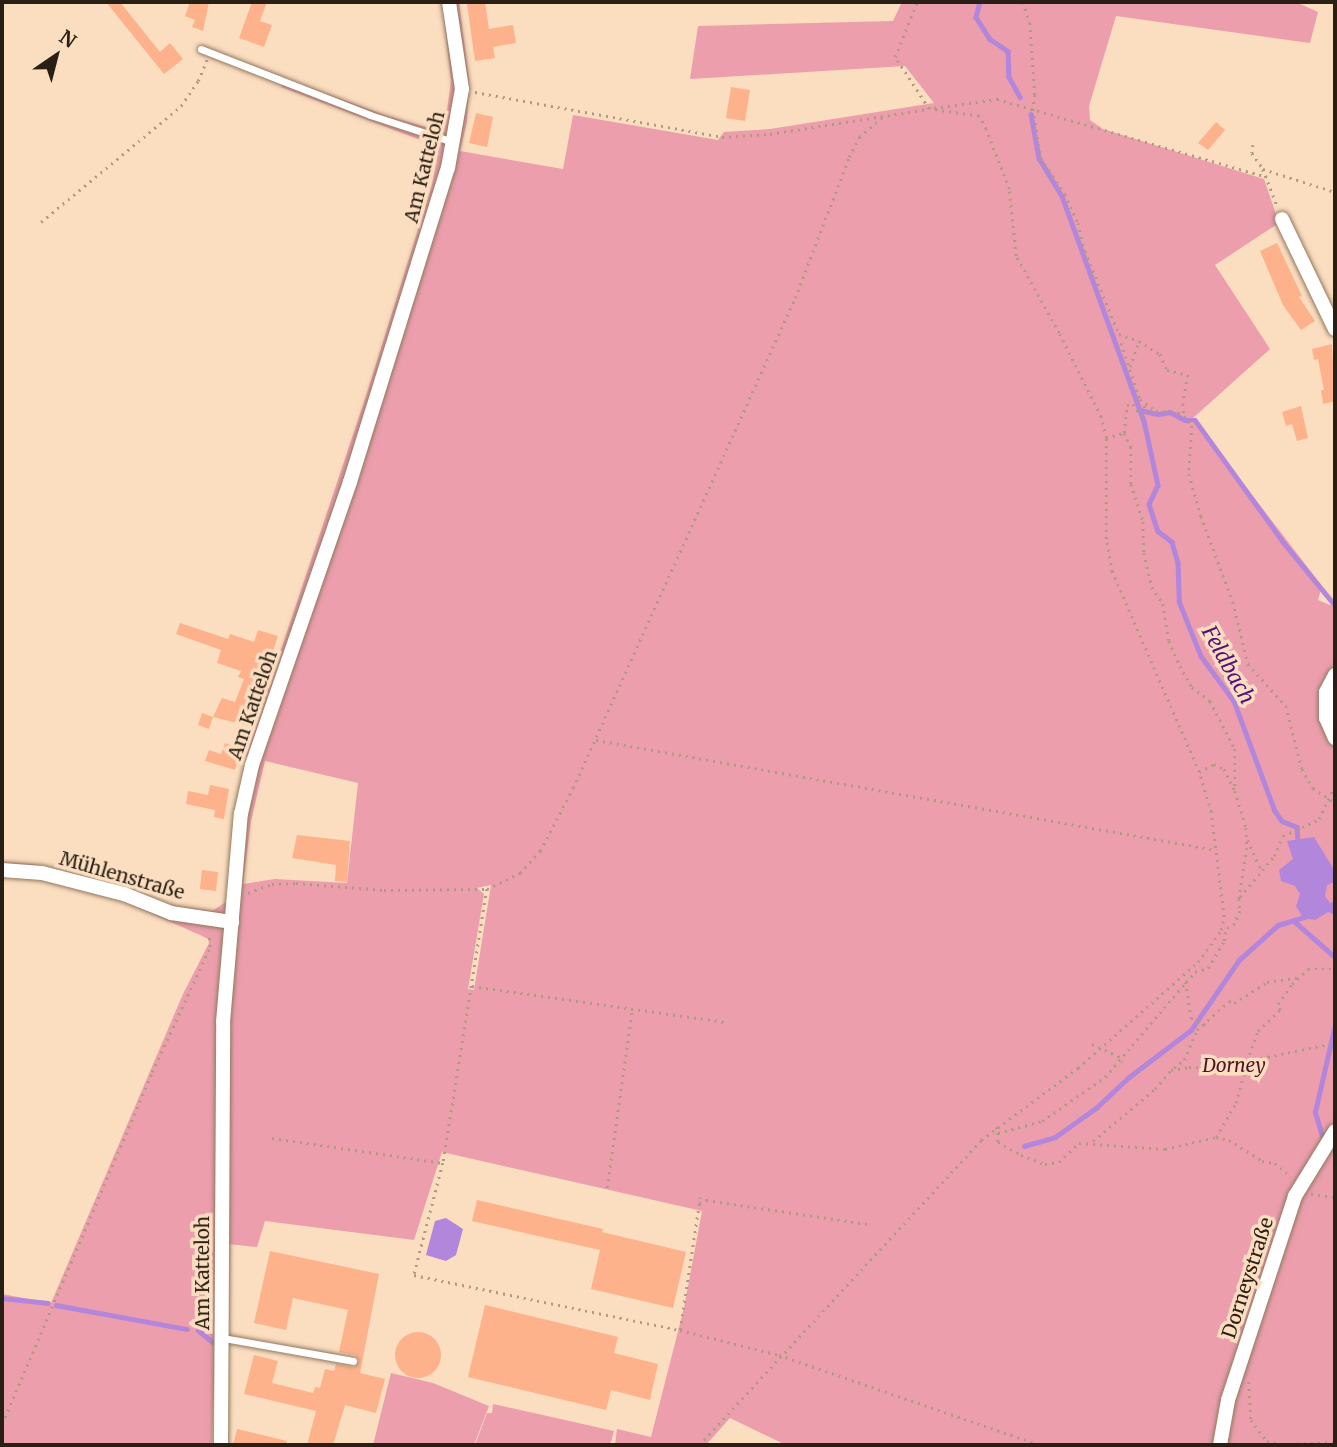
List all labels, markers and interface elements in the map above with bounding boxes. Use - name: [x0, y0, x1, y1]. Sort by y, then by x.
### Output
- north arrow: [21, 21, 91, 91]
- text: N: [55, 25, 81, 53]
- street label: Am Katteloh: [400, 109, 450, 225]
- water label: Feldbach: [1196, 622, 1260, 708]
- street label: Am Katteloh: [224, 647, 282, 763]
- street label: Mühlenstraße: [57, 847, 187, 905]
- park label: Dorney: [1202, 1055, 1266, 1077]
- street label: Dorneystraße: [1218, 1215, 1278, 1341]
- street label: Am Katteloh: [192, 1216, 214, 1330]

